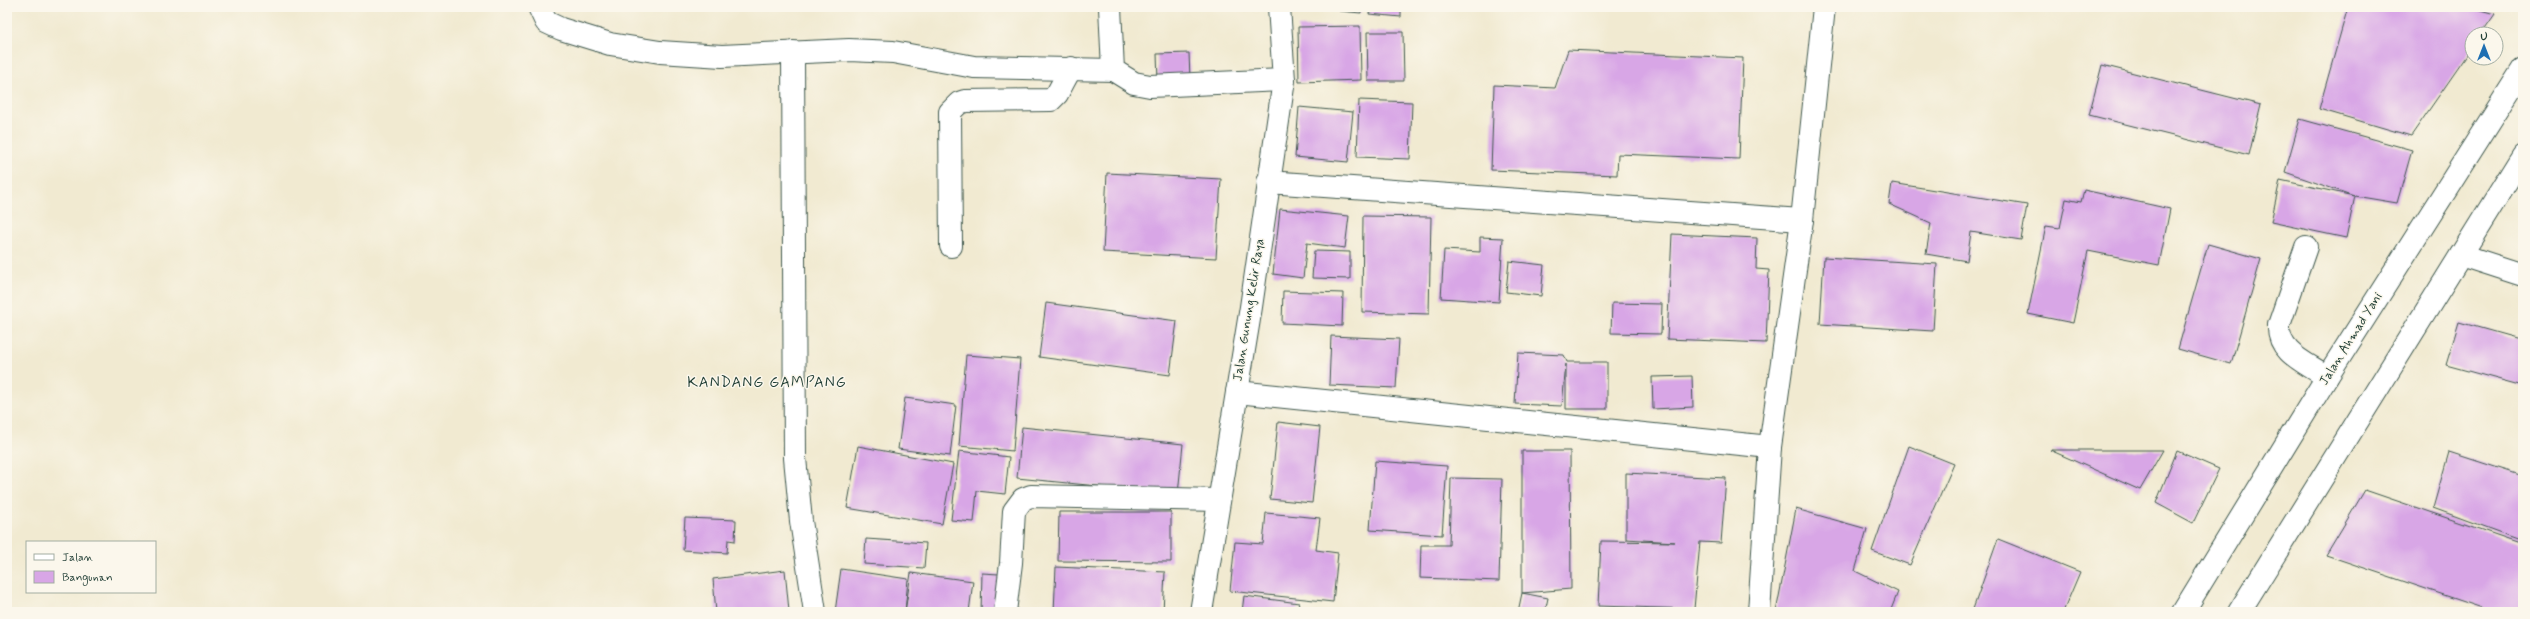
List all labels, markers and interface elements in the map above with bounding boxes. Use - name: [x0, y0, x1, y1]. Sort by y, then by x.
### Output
- north arrow: [2464, 26, 2504, 66]
- text: U: [2480, 30, 2488, 44]
- street label: Jalan Gunung Kelir Raya: [1229, 237, 1269, 383]
- street label: Jalan Ahmad Yani: [2316, 289, 2386, 389]
- district label: KANDANG GAMPANG: [687, 373, 847, 393]
- legend: [26, 541, 156, 593]
- text: Jalan: [62, 550, 94, 566]
- text: Bangunan: [62, 570, 113, 586]

